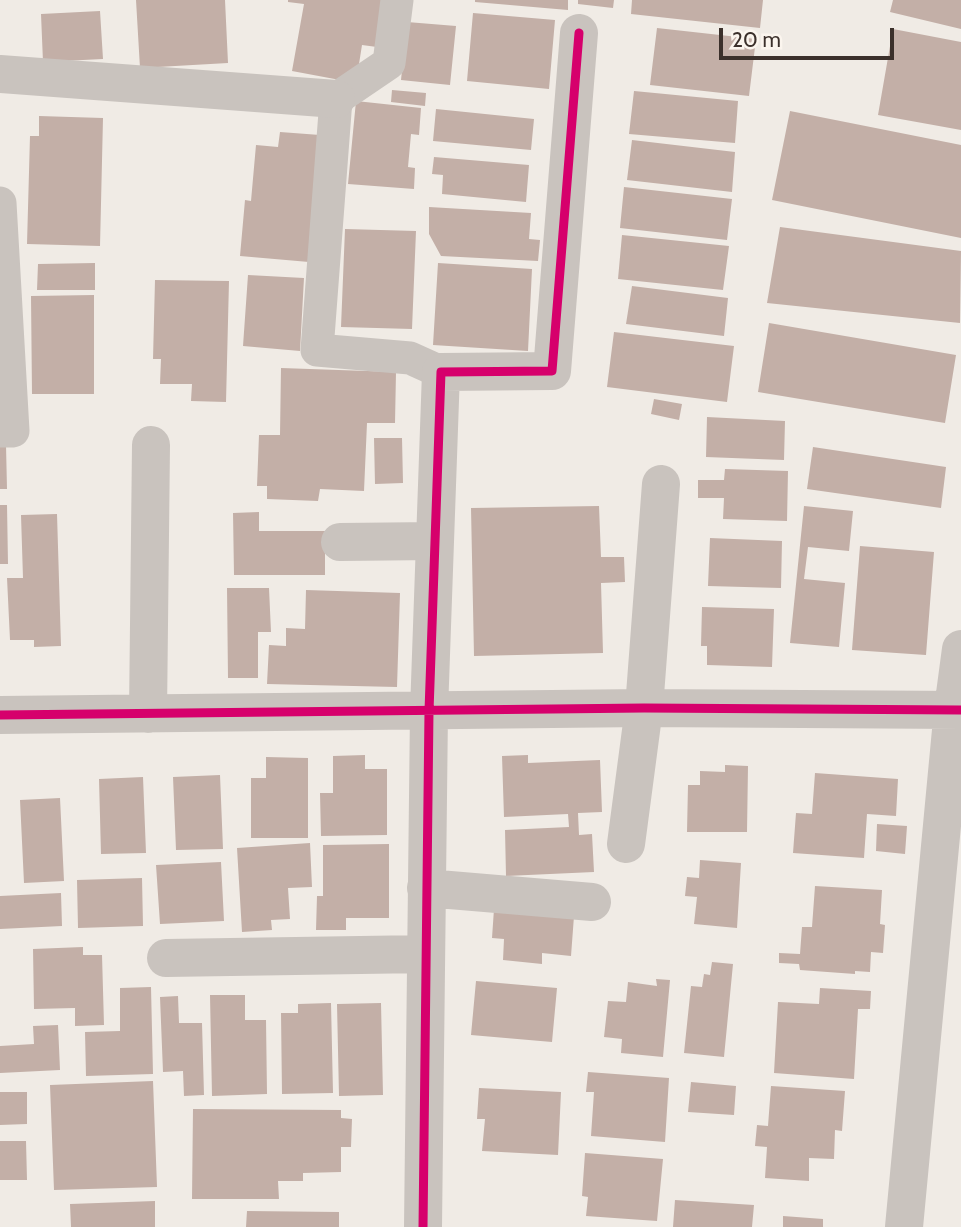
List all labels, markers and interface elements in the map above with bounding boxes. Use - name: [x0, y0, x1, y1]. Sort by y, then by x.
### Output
- scale bar: [723, 14, 898, 58]
- text: 20 m: [732, 27, 781, 52]

